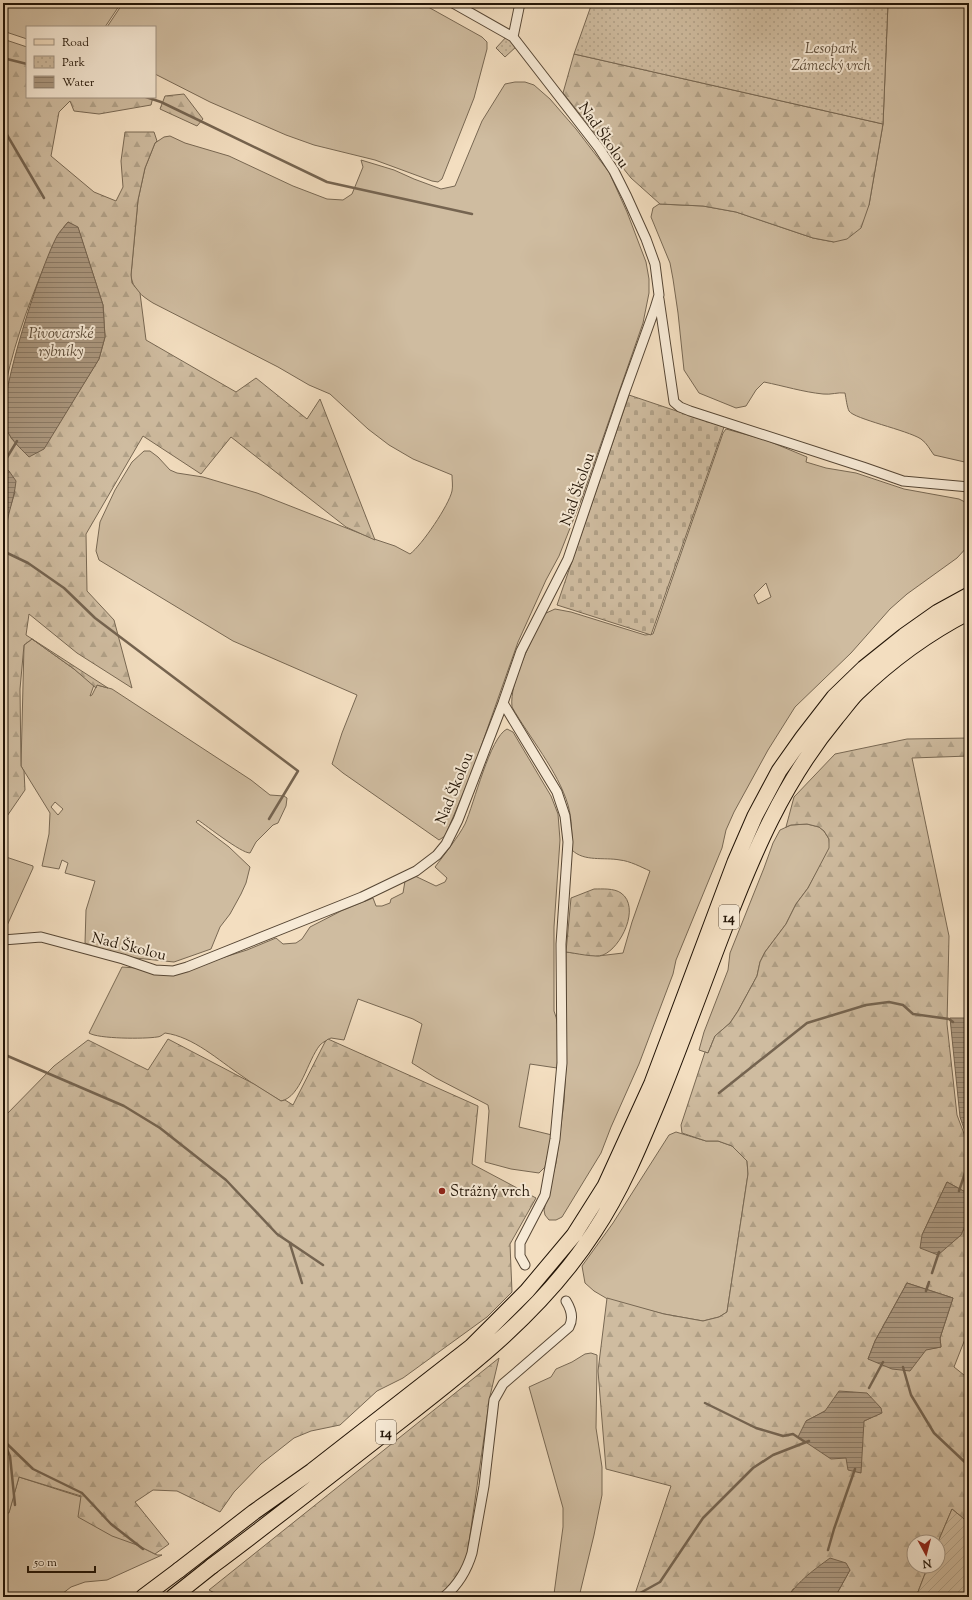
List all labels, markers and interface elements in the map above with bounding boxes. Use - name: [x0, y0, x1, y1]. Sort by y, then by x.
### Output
- legend: [26, 26, 156, 98]
- text: Road: [62, 34, 89, 52]
- park label: Lesopark Zámecký vrch: [791, 39, 872, 77]
- text: Park: [62, 54, 85, 72]
- text: Water: [62, 74, 95, 92]
- street label: Nad Školou: [572, 98, 634, 173]
- water label: Pivovarské rybníky: [28, 323, 94, 364]
- street label: Nad Školou: [555, 449, 601, 529]
- street label: Nad Školou: [430, 749, 480, 828]
- road number: 14: [719, 905, 739, 929]
- street label: Nad Školou: [89, 927, 169, 967]
- place label: Strážný vrch: [450, 1182, 531, 1203]
- marker: Strážný vrch: [437, 1186, 447, 1196]
- road number: 14: [376, 1420, 396, 1444]
- north arrow: [906, 1534, 946, 1574]
- scale bar: [28, 1548, 95, 1574]
- text: 50 m: [33, 1554, 57, 1572]
- text: N: [922, 1554, 933, 1571]

